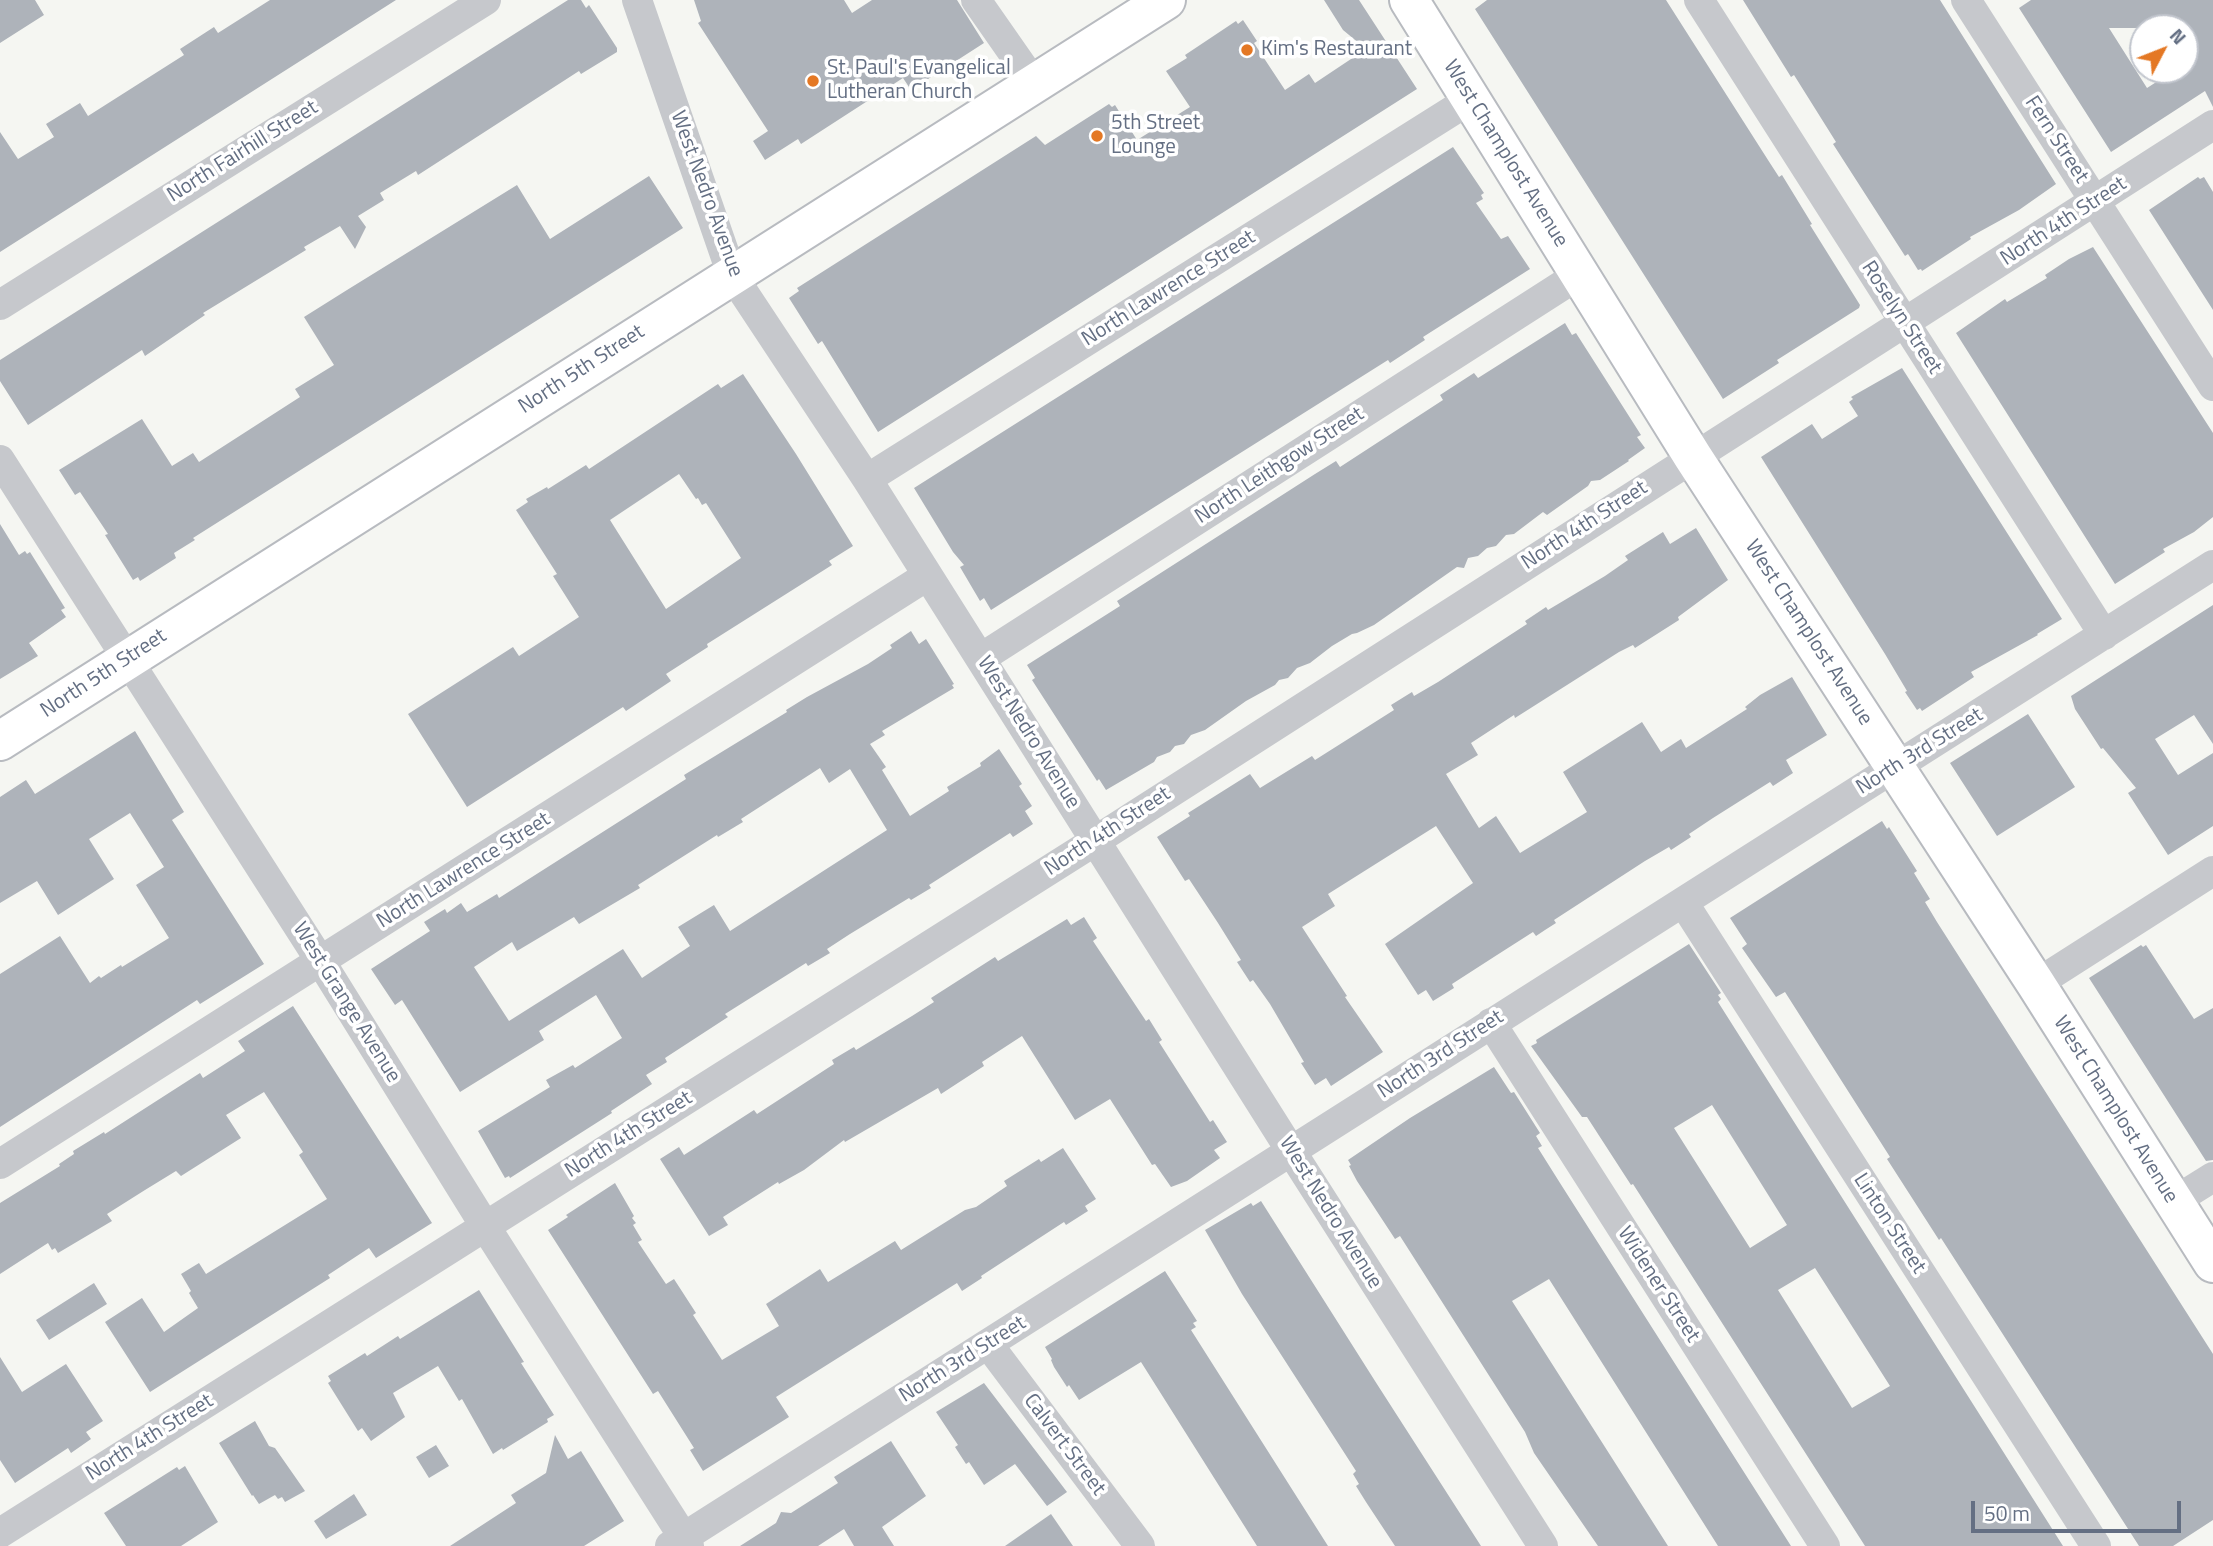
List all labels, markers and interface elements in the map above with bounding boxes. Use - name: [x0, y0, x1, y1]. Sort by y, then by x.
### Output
- north arrow: [2129, 14, 2199, 84]
- text: N: [2163, 21, 2194, 51]
- place label: Kim's Restaurant: [1261, 37, 1412, 63]
- marker: Kim's Restaurant: [1239, 42, 1255, 58]
- place label: St. Paul's Evangelical Lutheran Church: [827, 56, 1011, 106]
- street label: West Champlost Avenue: [1437, 56, 1573, 252]
- marker: St. Paul's Evangelical Lutheran Church: [805, 73, 821, 89]
- street label: Fern Street: [2019, 92, 2093, 188]
- street label: North Fairhill Street: [163, 96, 323, 208]
- street label: West Nedro Avenue: [664, 108, 748, 280]
- place label: 5th Street Lounge: [1111, 111, 1200, 161]
- marker: 5th Street Lounge: [1089, 128, 1105, 144]
- street label: North 4th Street: [1996, 172, 2132, 272]
- street label: North Lawrence Street: [1078, 225, 1260, 353]
- street label: Roselyn Street: [1855, 257, 1947, 379]
- street label: North 5th Street: [514, 320, 650, 420]
- street label: North Leithgow Street: [1191, 402, 1369, 530]
- street label: North 4th Street: [1517, 476, 1653, 576]
- street label: West Champlost Avenue: [1739, 536, 1877, 730]
- street label: North 5th Street: [36, 624, 172, 724]
- street label: West Nedro Avenue: [971, 652, 1085, 814]
- street label: North 3rd Street: [1852, 703, 1988, 801]
- street label: North 4th Street: [1040, 782, 1176, 882]
- street label: North Lawrence Street: [373, 807, 555, 935]
- street label: West Grange Avenue: [286, 918, 406, 1088]
- street label: North 3rd Street: [1374, 1005, 1508, 1105]
- street label: West Champlost Avenue: [2047, 1012, 2183, 1208]
- street label: North 4th Street: [561, 1086, 697, 1184]
- street label: West Nedro Avenue: [1273, 1132, 1387, 1294]
- street label: Linton Street: [1847, 1169, 1931, 1279]
- street label: Widener Street: [1611, 1222, 1705, 1348]
- street label: North 3rd Street: [895, 1311, 1031, 1409]
- street label: North 4th Street: [82, 1389, 218, 1487]
- street label: Calvert Street: [1018, 1389, 1110, 1501]
- scale bar: [1975, 1486, 2185, 1530]
- text: 50 m: [1984, 1497, 2030, 1529]

